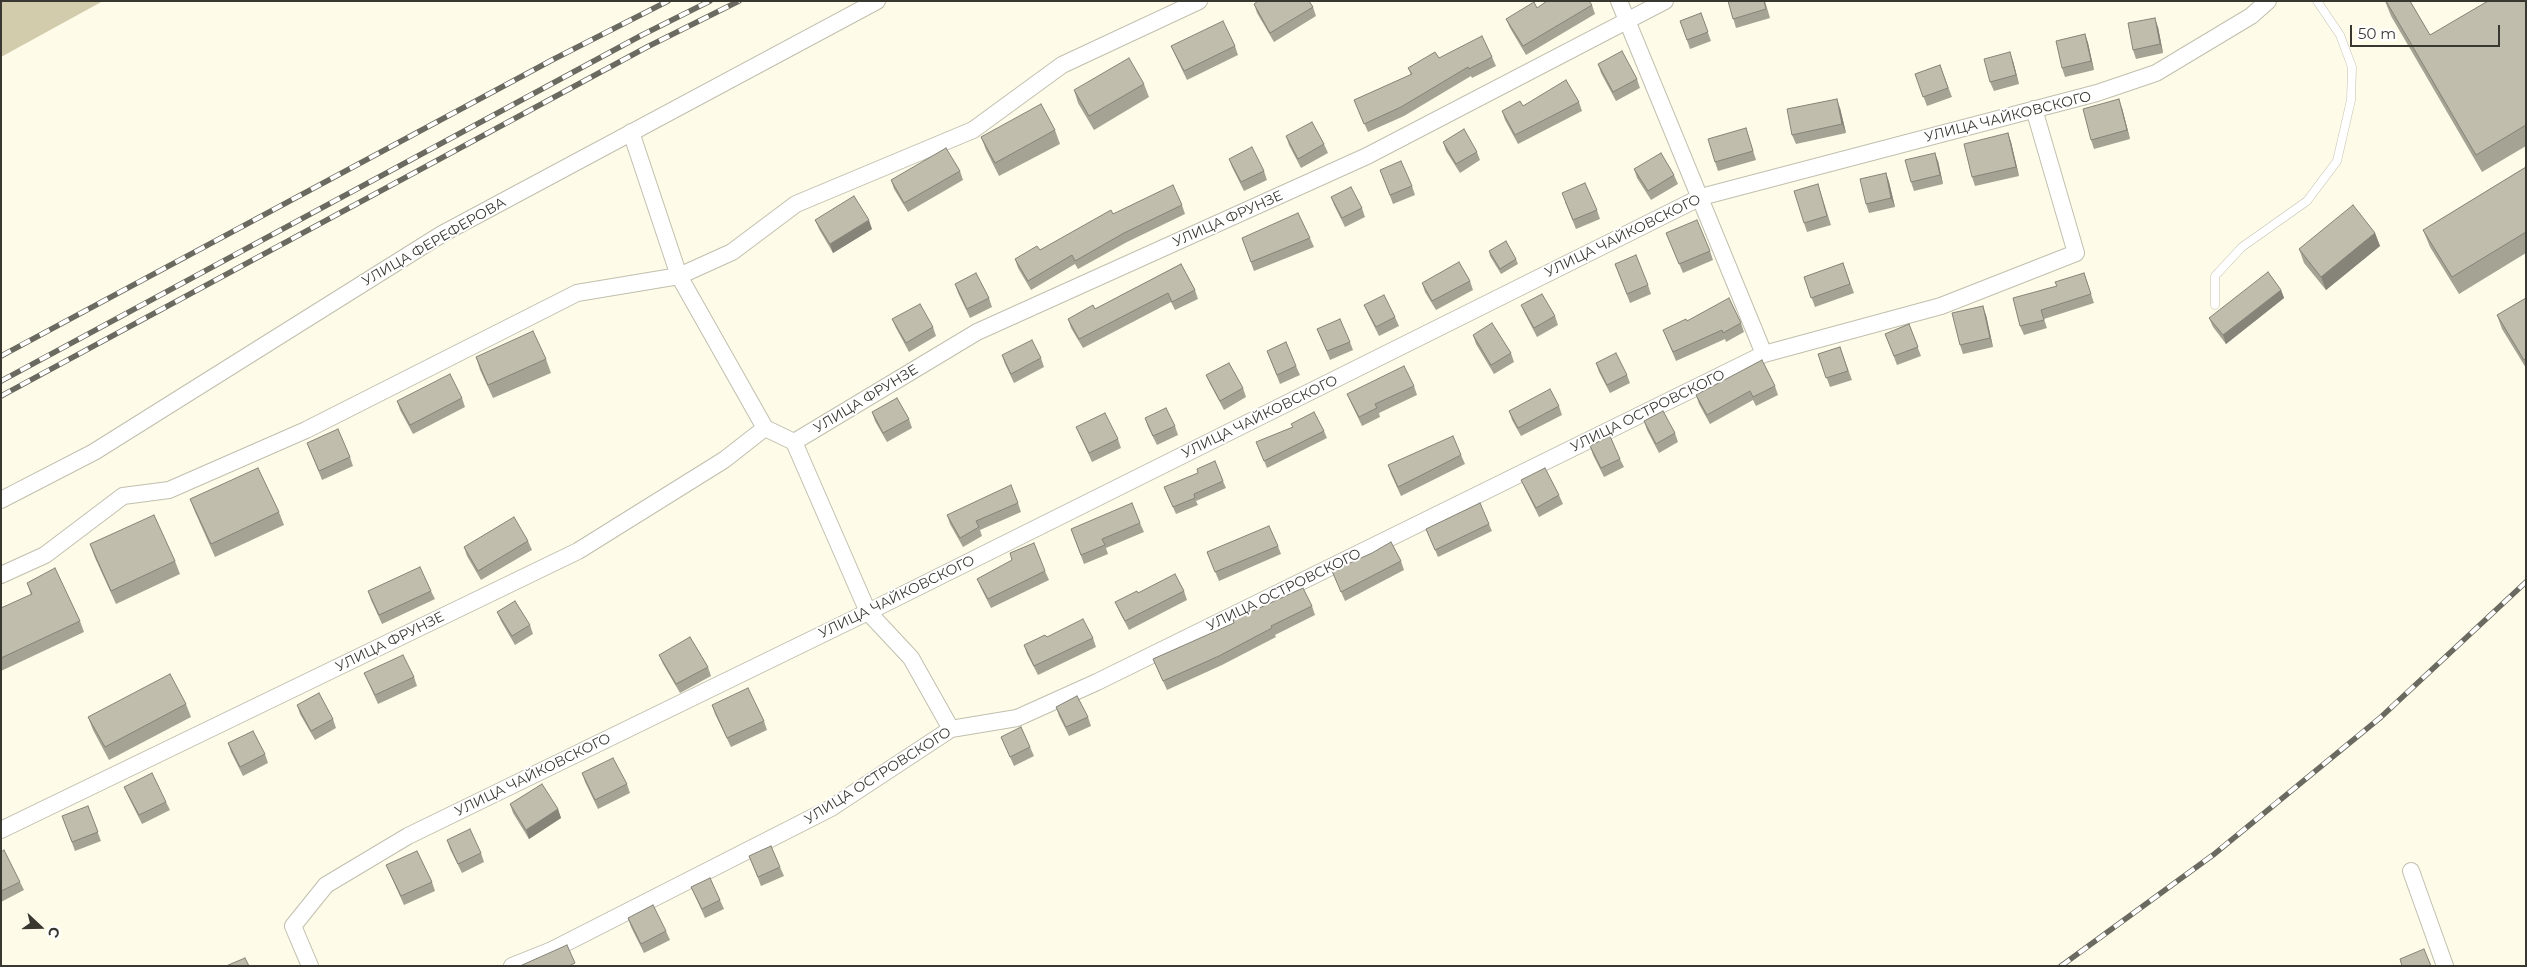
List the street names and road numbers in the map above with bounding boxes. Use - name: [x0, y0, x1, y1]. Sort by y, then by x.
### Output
- street label: УЛИЦА ЧАЙКОВСКОГО: [1923, 88, 2093, 146]
- street label: УЛИЦА ФРУНЗЕ: [1170, 187, 1286, 251]
- street label: УЛИЦА ЧАЙКОВСКОГО: [1542, 191, 1704, 281]
- street label: УЛИЦА ФЕРЕФЕРОВА: [359, 194, 509, 290]
- street label: УЛИЦА ФРУНЗЕ: [811, 361, 921, 437]
- street label: УЛИЦА ОСТРОВСКОГО: [1568, 366, 1728, 456]
- street label: УЛИЦА ЧАЙКОВСКОГО: [1179, 372, 1341, 462]
- street label: УЛИЦА ОСТРОВСКОГО: [1204, 545, 1364, 635]
- street label: УЛИЦА ЧАЙКОВСКОГО: [816, 552, 978, 642]
- street label: УЛИЦА ФРУНЗЕ: [333, 608, 447, 676]
- street label: УЛИЦА ОСТРОВСКОГО: [802, 724, 954, 828]
- street label: УЛИЦА ЧАЙКОВСКОГО: [452, 730, 614, 820]

